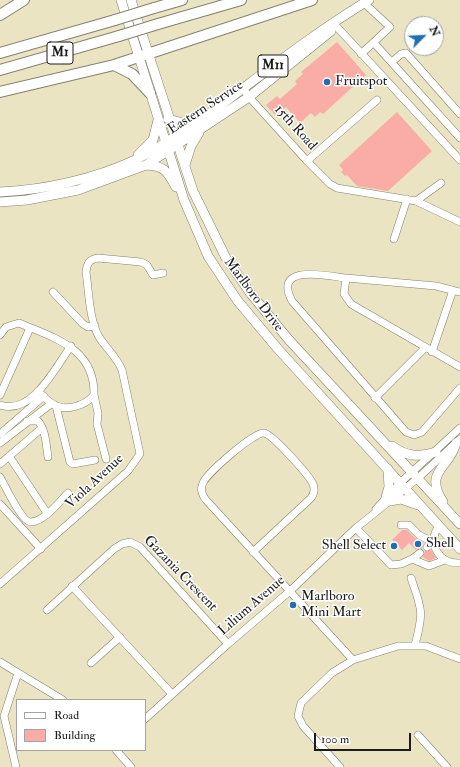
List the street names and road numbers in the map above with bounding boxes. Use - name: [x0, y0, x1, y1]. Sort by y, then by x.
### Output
- road number: M1: [47, 42, 73, 64]
- road number: M11: [258, 55, 288, 77]
- street label: Eastern Service: [165, 77, 247, 139]
- street label: 15th Road: [270, 102, 320, 154]
- street label: Marlboro Drive: [220, 255, 286, 335]
- street label: Viola Avenue: [63, 451, 127, 513]
- street label: Gazania Crescent: [140, 533, 220, 615]
- street label: Lilium Avenue: [215, 573, 289, 639]

